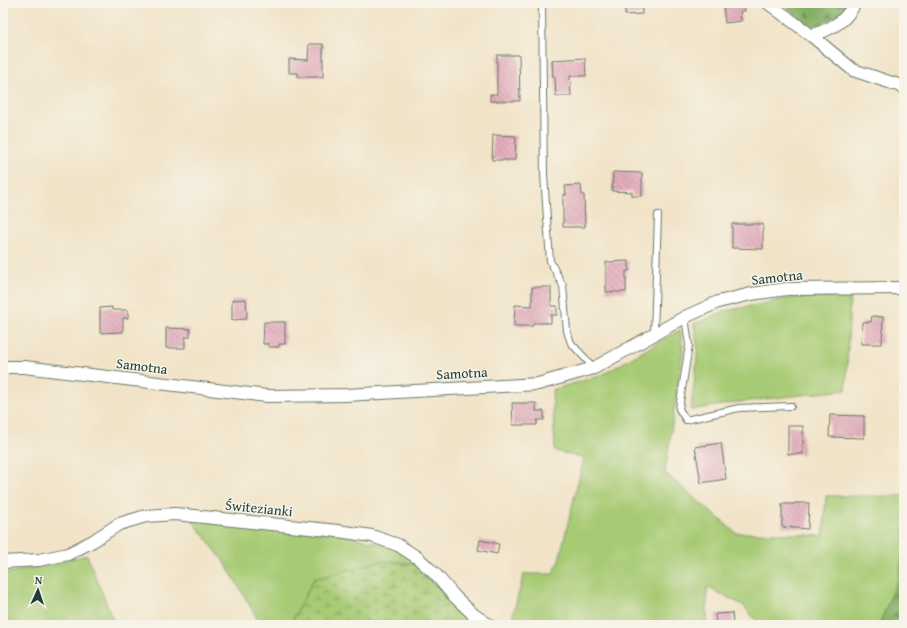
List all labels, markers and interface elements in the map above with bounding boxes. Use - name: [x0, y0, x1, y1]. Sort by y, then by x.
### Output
- street label: Samotna: [750, 264, 804, 290]
- street label: Samotna: [115, 353, 169, 379]
- street label: Samotna: [436, 362, 489, 384]
- street label: Świtezianki: [224, 495, 294, 521]
- north arrow: [18, 570, 58, 610]
- text: N: [34, 572, 43, 588]

